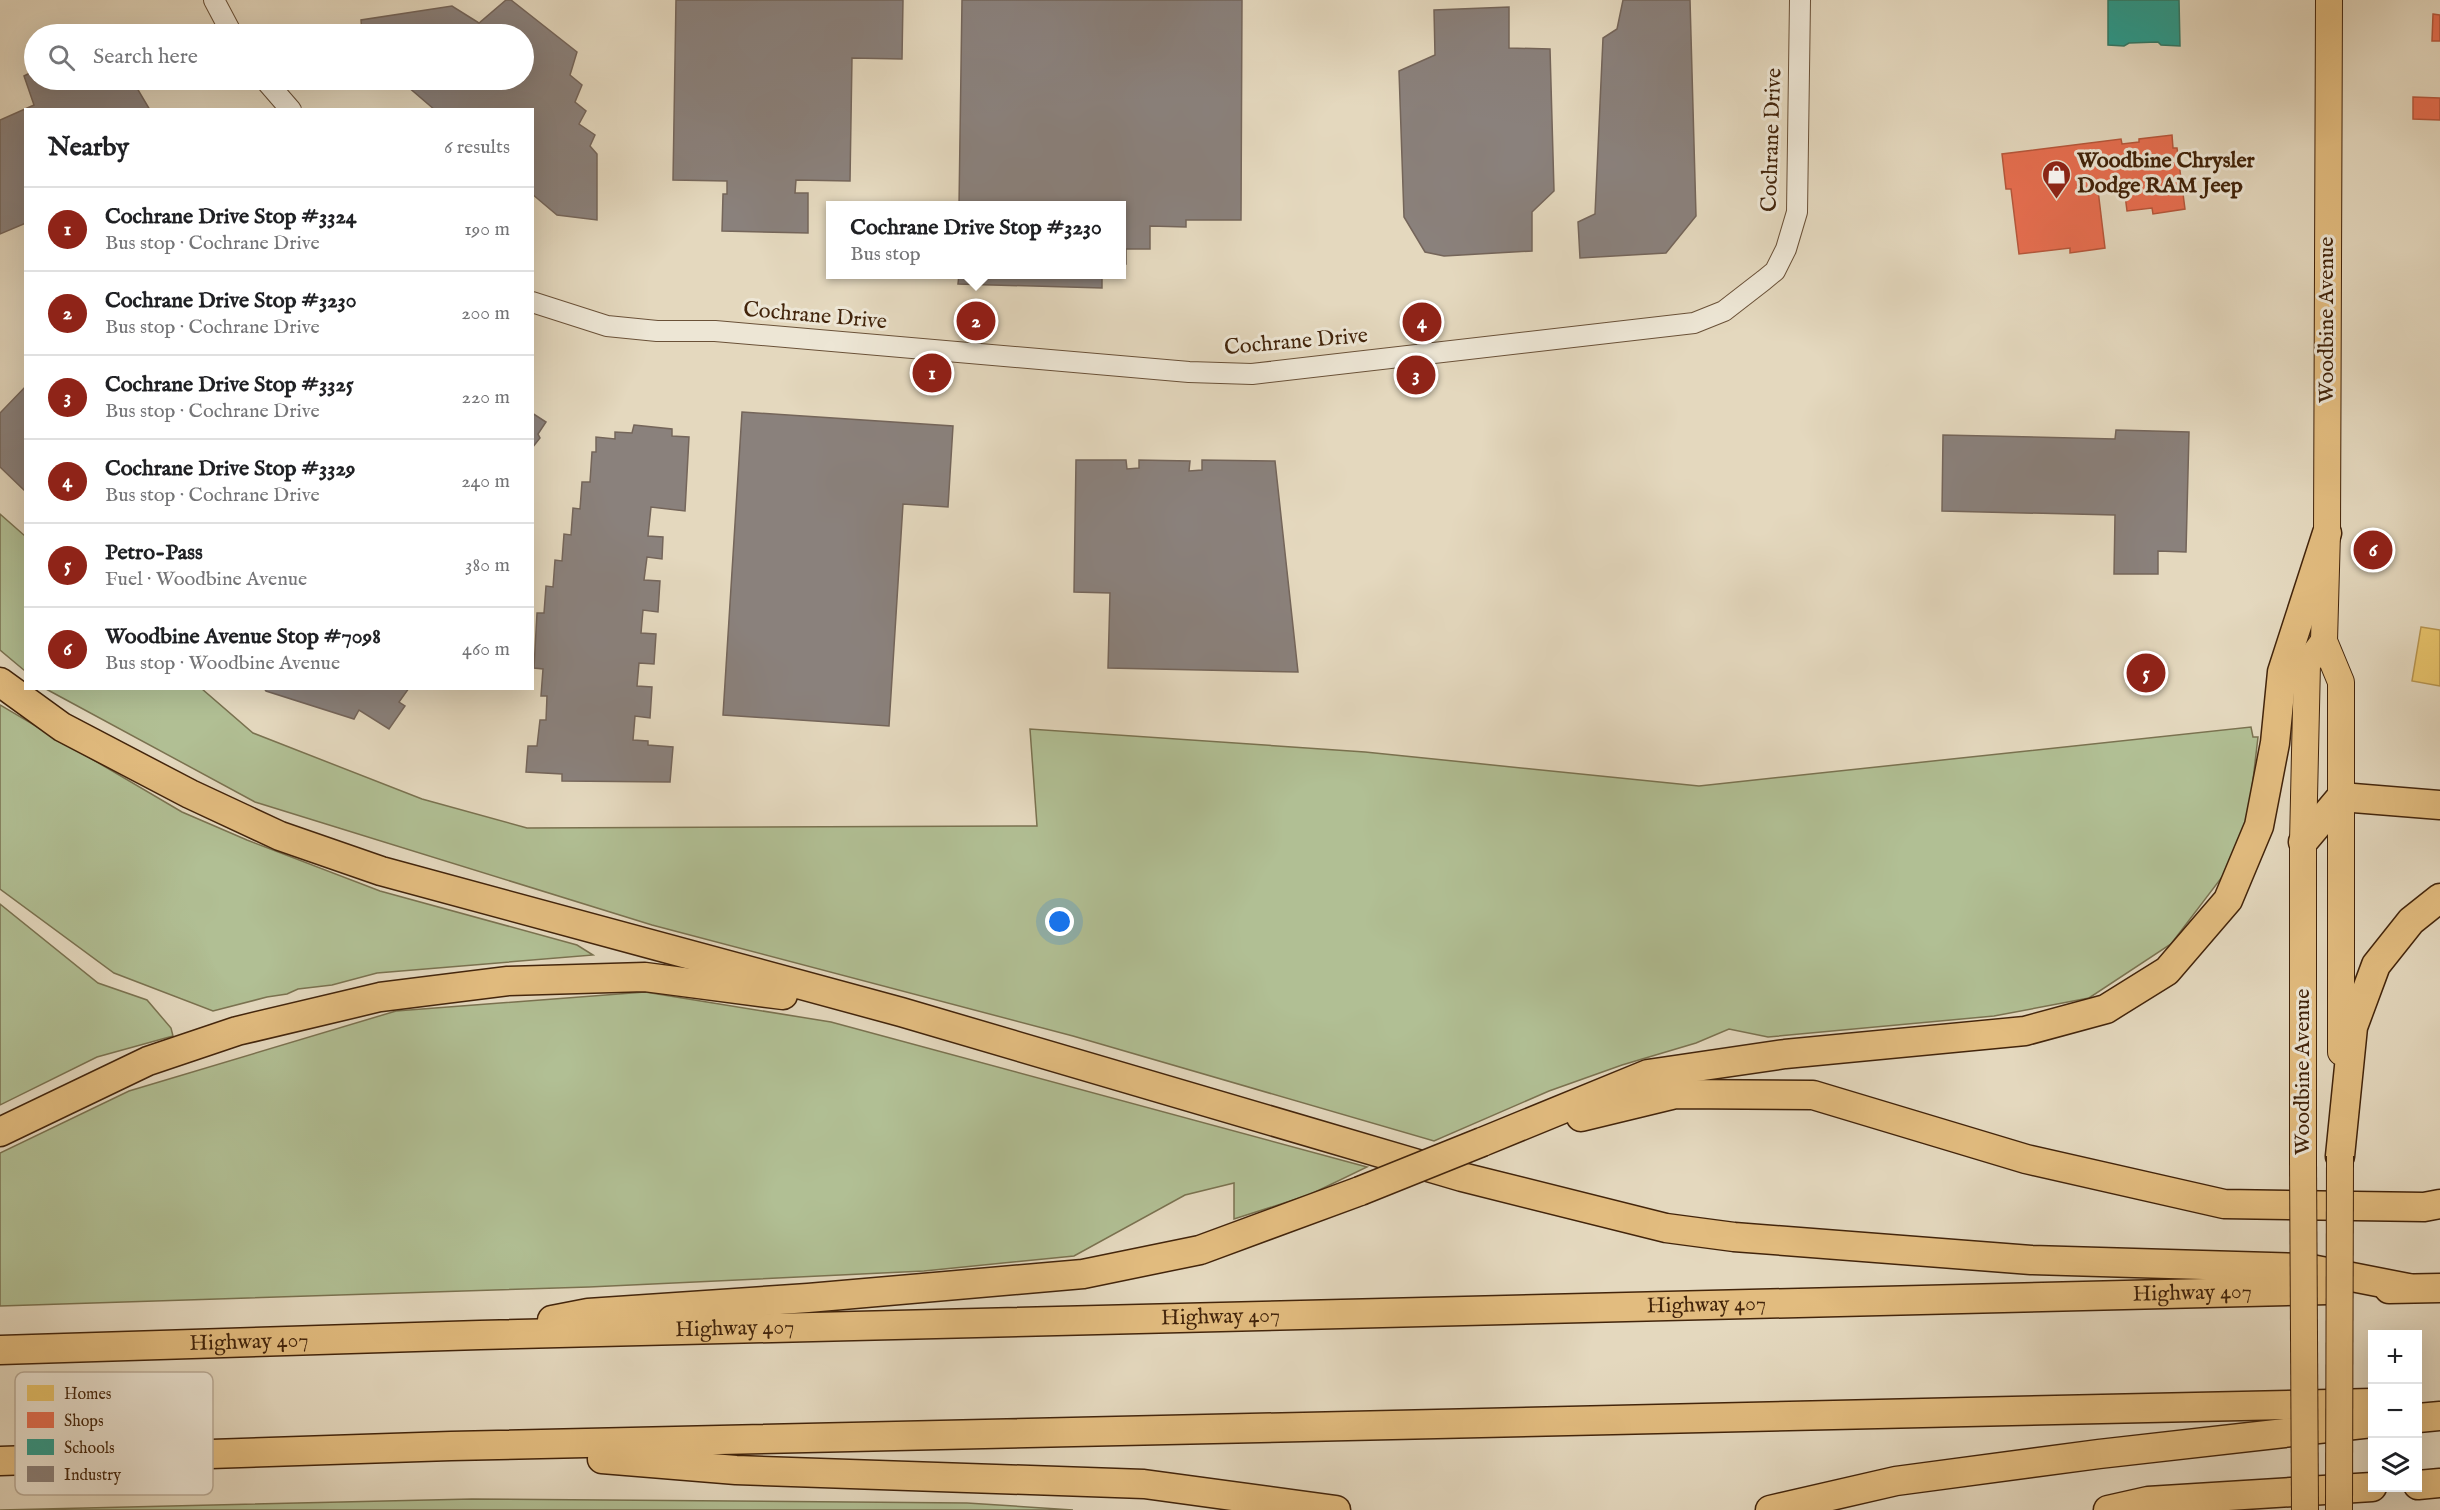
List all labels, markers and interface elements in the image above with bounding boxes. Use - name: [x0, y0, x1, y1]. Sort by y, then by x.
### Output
- search box: [24, 24, 534, 90]
- icon: search: [45, 41, 78, 74]
- text: Search here: [93, 43, 198, 71]
- street label: Cochrane Drive: [1755, 67, 1789, 213]
- text: Nearby: [48, 131, 129, 164]
- text: 6 results: [444, 135, 510, 160]
- place label: Woodbine Chrysler Dodge RAM Jeep: [2076, 147, 2256, 200]
- shop icon: Woodbine Chrysler Dodge RAM Jeep: [2040, 158, 2072, 200]
- popup: [826, 201, 1126, 279]
- text: Cochrane Drive Stop #3324: [105, 203, 357, 231]
- text: Cochrane Drive Stop #3230: [850, 214, 1102, 242]
- text: 1: [64, 217, 71, 242]
- text: 190 m: [464, 217, 510, 242]
- text: Bus stop · Cochrane Drive: [105, 231, 320, 256]
- street label: Woodbine Avenue: [2313, 237, 2341, 403]
- text: Bus stop: [850, 242, 921, 267]
- text: Cochrane Drive Stop #3230: [105, 287, 357, 315]
- street label: Cochrane Drive: [742, 296, 888, 336]
- pin: 2: [956, 298, 996, 344]
- pin: 4: [1402, 300, 1442, 344]
- text: 2: [63, 301, 72, 326]
- text: 200 m: [461, 301, 510, 326]
- text: Bus stop · Cochrane Drive: [105, 315, 320, 340]
- street label: Cochrane Drive: [1223, 322, 1369, 362]
- pin: 1: [912, 350, 952, 395]
- pin: 3: [1396, 352, 1436, 398]
- text: Cochrane Drive Stop #3325: [105, 371, 354, 399]
- text: 3: [64, 385, 71, 410]
- text: 220 m: [462, 385, 510, 410]
- text: Bus stop · Cochrane Drive: [105, 399, 320, 424]
- text: Cochrane Drive Stop #3329: [105, 455, 355, 483]
- text: 4: [63, 469, 72, 494]
- text: 240 m: [461, 469, 510, 494]
- text: Bus stop · Cochrane Drive: [105, 483, 320, 508]
- pin: 6: [2354, 528, 2392, 572]
- text: Petro-Pass: [105, 539, 203, 567]
- text: 5: [64, 553, 71, 578]
- text: 380 m: [465, 553, 510, 578]
- text: Fuel · Woodbine Avenue: [105, 567, 307, 592]
- text: Woodbine Avenue Stop #7098: [105, 623, 381, 651]
- text: 6: [63, 637, 72, 662]
- text: 460 m: [462, 637, 510, 662]
- pin: 5: [2126, 650, 2166, 696]
- text: Bus stop · Woodbine Avenue: [105, 651, 340, 676]
- your location: [1045, 907, 1074, 936]
- street label: Woodbine Avenue: [2289, 989, 2317, 1155]
- street label: Highway 407: [2132, 1278, 2252, 1309]
- street label: Highway 407: [1646, 1290, 1766, 1321]
- street label: Highway 407: [1161, 1302, 1281, 1332]
- street label: Highway 407: [675, 1313, 795, 1344]
- street label: Highway 407: [189, 1326, 309, 1358]
- map controls: [2368, 1330, 2422, 1492]
- button: +: [2368, 1330, 2422, 1384]
- legend: [15, 1372, 213, 1495]
- button: −: [2368, 1384, 2422, 1438]
- text: Homes: [64, 1385, 112, 1405]
- text: Shops: [64, 1412, 104, 1432]
- button: layers: [2368, 1438, 2422, 1492]
- text: Schools: [64, 1439, 115, 1459]
- text: Industry: [64, 1466, 121, 1486]

